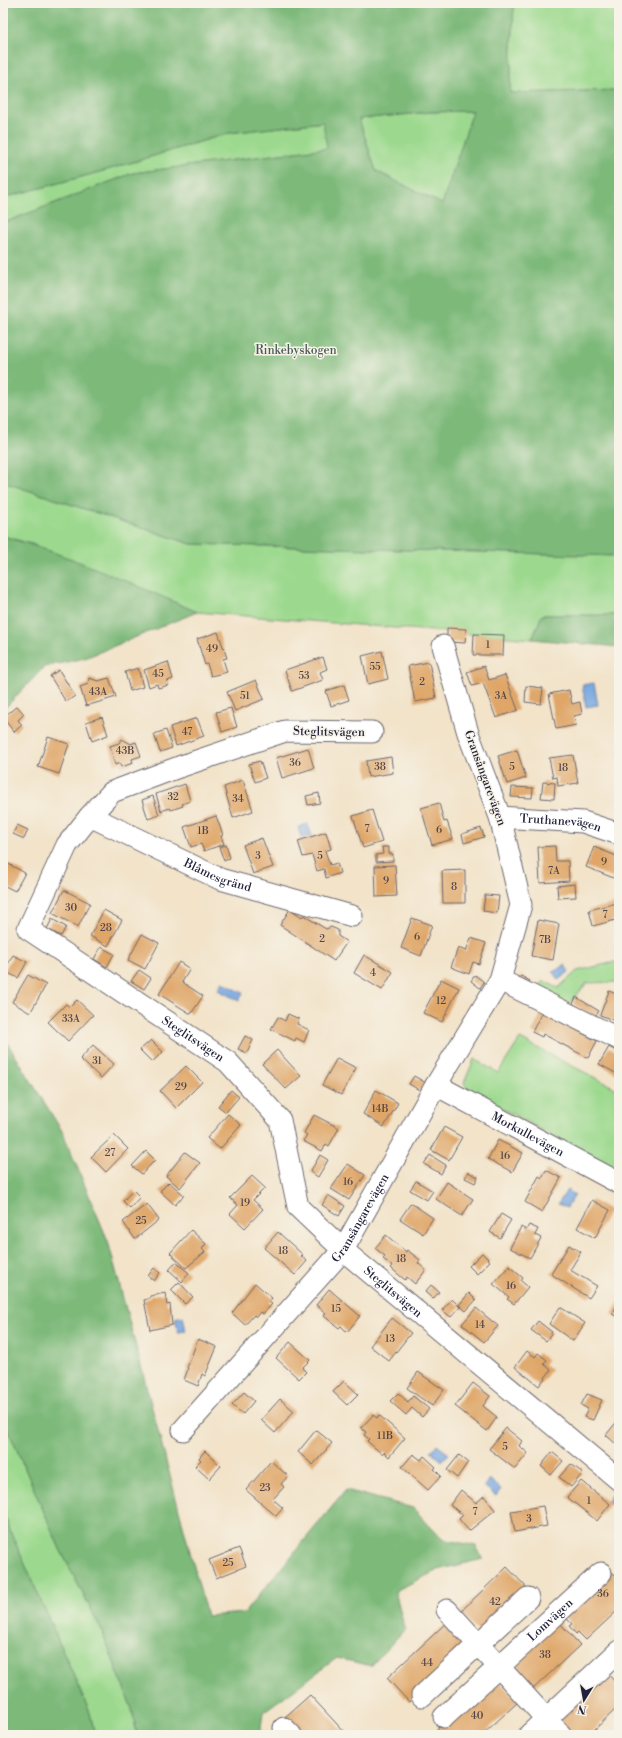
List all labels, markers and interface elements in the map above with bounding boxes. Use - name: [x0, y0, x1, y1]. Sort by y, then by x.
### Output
- park label: Rinkebyskogen: [255, 343, 337, 358]
- house number: 1: [486, 639, 491, 651]
- house number: 49: [206, 643, 218, 655]
- house number: 55: [369, 661, 381, 673]
- house number: 45: [152, 668, 164, 680]
- house number: 53: [298, 670, 310, 682]
- house number: 2: [419, 676, 425, 688]
- house number: 43A: [89, 686, 108, 698]
- house number: 51: [240, 690, 251, 702]
- house number: 3A: [495, 690, 508, 702]
- street label: Steglitsvägen: [293, 724, 365, 740]
- house number: 47: [182, 726, 192, 738]
- street label: Gransångarevägen: [461, 728, 509, 828]
- house number: 43B: [116, 745, 134, 757]
- house number: 36: [289, 757, 301, 769]
- house number: 38: [374, 761, 386, 773]
- house number: 5: [509, 761, 515, 773]
- house number: 18: [558, 762, 568, 774]
- house number: 32: [167, 791, 179, 803]
- house number: 34: [232, 793, 244, 805]
- street label: Truthanevägen: [519, 811, 603, 835]
- house number: 7: [364, 823, 370, 835]
- house number: 6: [436, 824, 442, 836]
- house number: 1B: [197, 825, 209, 837]
- house number: 3: [255, 850, 261, 862]
- house number: 5: [317, 850, 323, 862]
- street label: Blåmesgränd: [180, 855, 253, 895]
- house number: 9: [601, 856, 607, 868]
- house number: 7A: [548, 865, 561, 877]
- house number: 9: [383, 875, 389, 887]
- house number: 8: [451, 881, 457, 893]
- house number: 30: [65, 902, 77, 914]
- house number: 7: [602, 909, 608, 921]
- house number: 28: [100, 922, 112, 934]
- house number: 6: [414, 931, 420, 943]
- house number: 2: [319, 933, 325, 945]
- house number: 7B: [539, 934, 551, 946]
- house number: 4: [370, 967, 376, 979]
- house number: 12: [436, 995, 446, 1007]
- house number: 33A: [62, 1013, 81, 1025]
- street label: Steglitsvägen: [159, 1013, 227, 1065]
- house number: 31: [92, 1055, 102, 1067]
- house number: 29: [175, 1081, 187, 1093]
- house number: 14B: [372, 1103, 388, 1115]
- street label: Morkullevägen: [489, 1109, 567, 1160]
- house number: 27: [105, 1147, 115, 1159]
- house number: 16: [500, 1150, 510, 1162]
- street label: Gransångarevägen: [328, 1171, 392, 1265]
- house number: 16: [343, 1176, 353, 1188]
- house number: 19: [240, 1197, 250, 1209]
- house number: 25: [135, 1215, 147, 1227]
- house number: 18: [278, 1245, 288, 1257]
- house number: 18: [396, 1253, 406, 1265]
- street label: Steglitsvägen: [361, 1263, 425, 1320]
- house number: 16: [506, 1280, 516, 1292]
- house number: 15: [331, 1303, 341, 1315]
- house number: 14: [475, 1319, 485, 1331]
- house number: 13: [385, 1333, 395, 1345]
- house number: 11B: [377, 1430, 393, 1442]
- house number: 5: [502, 1441, 508, 1453]
- house number: 23: [259, 1482, 271, 1494]
- house number: 1: [587, 1495, 592, 1507]
- house number: 7: [472, 1506, 478, 1518]
- house number: 3: [526, 1513, 532, 1525]
- house number: 25: [222, 1557, 234, 1569]
- house number: 36: [597, 1588, 609, 1600]
- street label: Lomvägen: [524, 1595, 576, 1644]
- house number: 42: [489, 1596, 501, 1608]
- house number: 38: [539, 1649, 551, 1661]
- house number: 44: [421, 1657, 433, 1669]
- north arrow: [564, 1680, 604, 1720]
- text: N: [576, 1701, 588, 1717]
- house number: 40: [471, 1710, 484, 1722]

